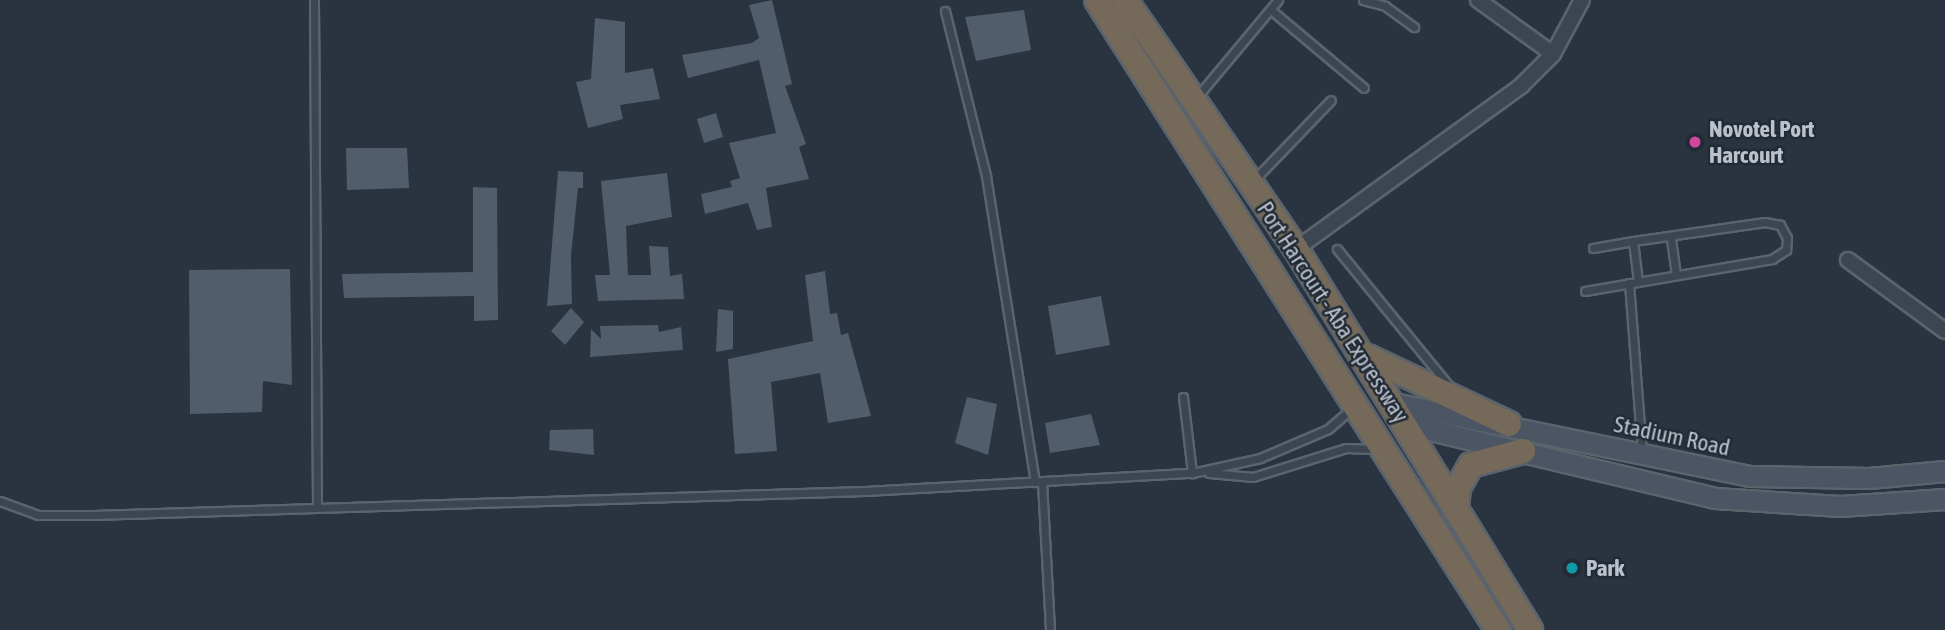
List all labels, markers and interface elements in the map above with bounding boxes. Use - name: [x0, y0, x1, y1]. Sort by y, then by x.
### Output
- place label: Novotel Port Harcourt: [1709, 115, 1814, 169]
- marker: Novotel Port Harcourt: [1687, 134, 1703, 150]
- street label: Port Harcourt - Aba Expressway: [1251, 196, 1415, 428]
- street label: Stadium Road: [1611, 410, 1733, 462]
- place label: Park: [1586, 554, 1624, 582]
- marker: Park: [1564, 560, 1580, 576]

